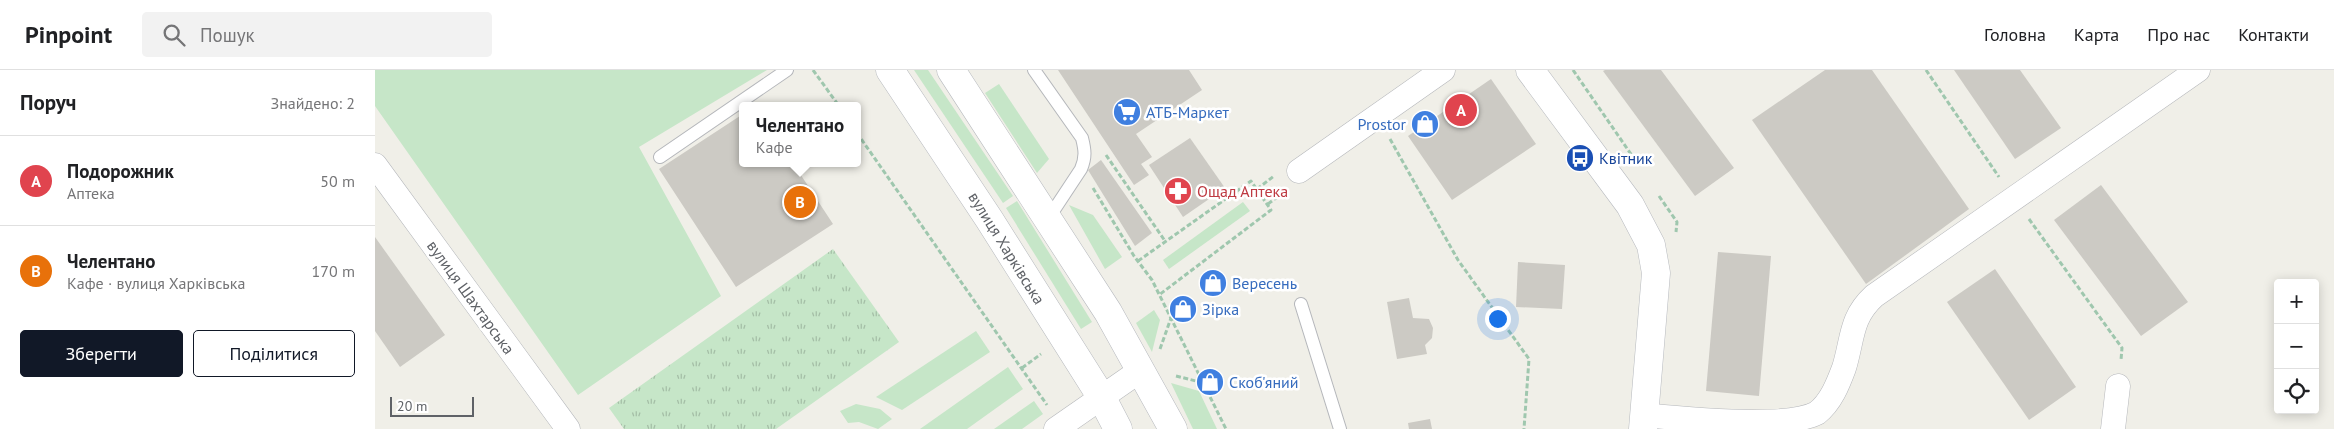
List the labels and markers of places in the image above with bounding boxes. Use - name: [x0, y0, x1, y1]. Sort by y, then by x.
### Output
- pin: A: [1445, 91, 1477, 129]
- supermarket icon: АТБ-Маркет: [1112, 97, 1142, 127]
- place label: АТБ-Маркет: [1146, 102, 1230, 122]
- shop icon: Prostor: [1410, 109, 1440, 139]
- place label: Prostor: [1358, 114, 1407, 134]
- bus stop icon: Квітник: [1565, 143, 1595, 173]
- place label: Квітник: [1599, 148, 1653, 168]
- pharmacy icon: Ощад Аптека: [1163, 176, 1193, 206]
- place label: Ощад Аптека: [1197, 181, 1288, 201]
- pin: B: [784, 183, 816, 221]
- shop icon: Вересень: [1198, 268, 1228, 298]
- place label: Вересень: [1232, 273, 1297, 293]
- shop icon: Зiрка: [1168, 294, 1198, 324]
- place label: Зiрка: [1202, 299, 1239, 319]
- shop icon: Скоб'яний: [1195, 367, 1225, 397]
- place label: Скоб'яний: [1229, 372, 1299, 392]

